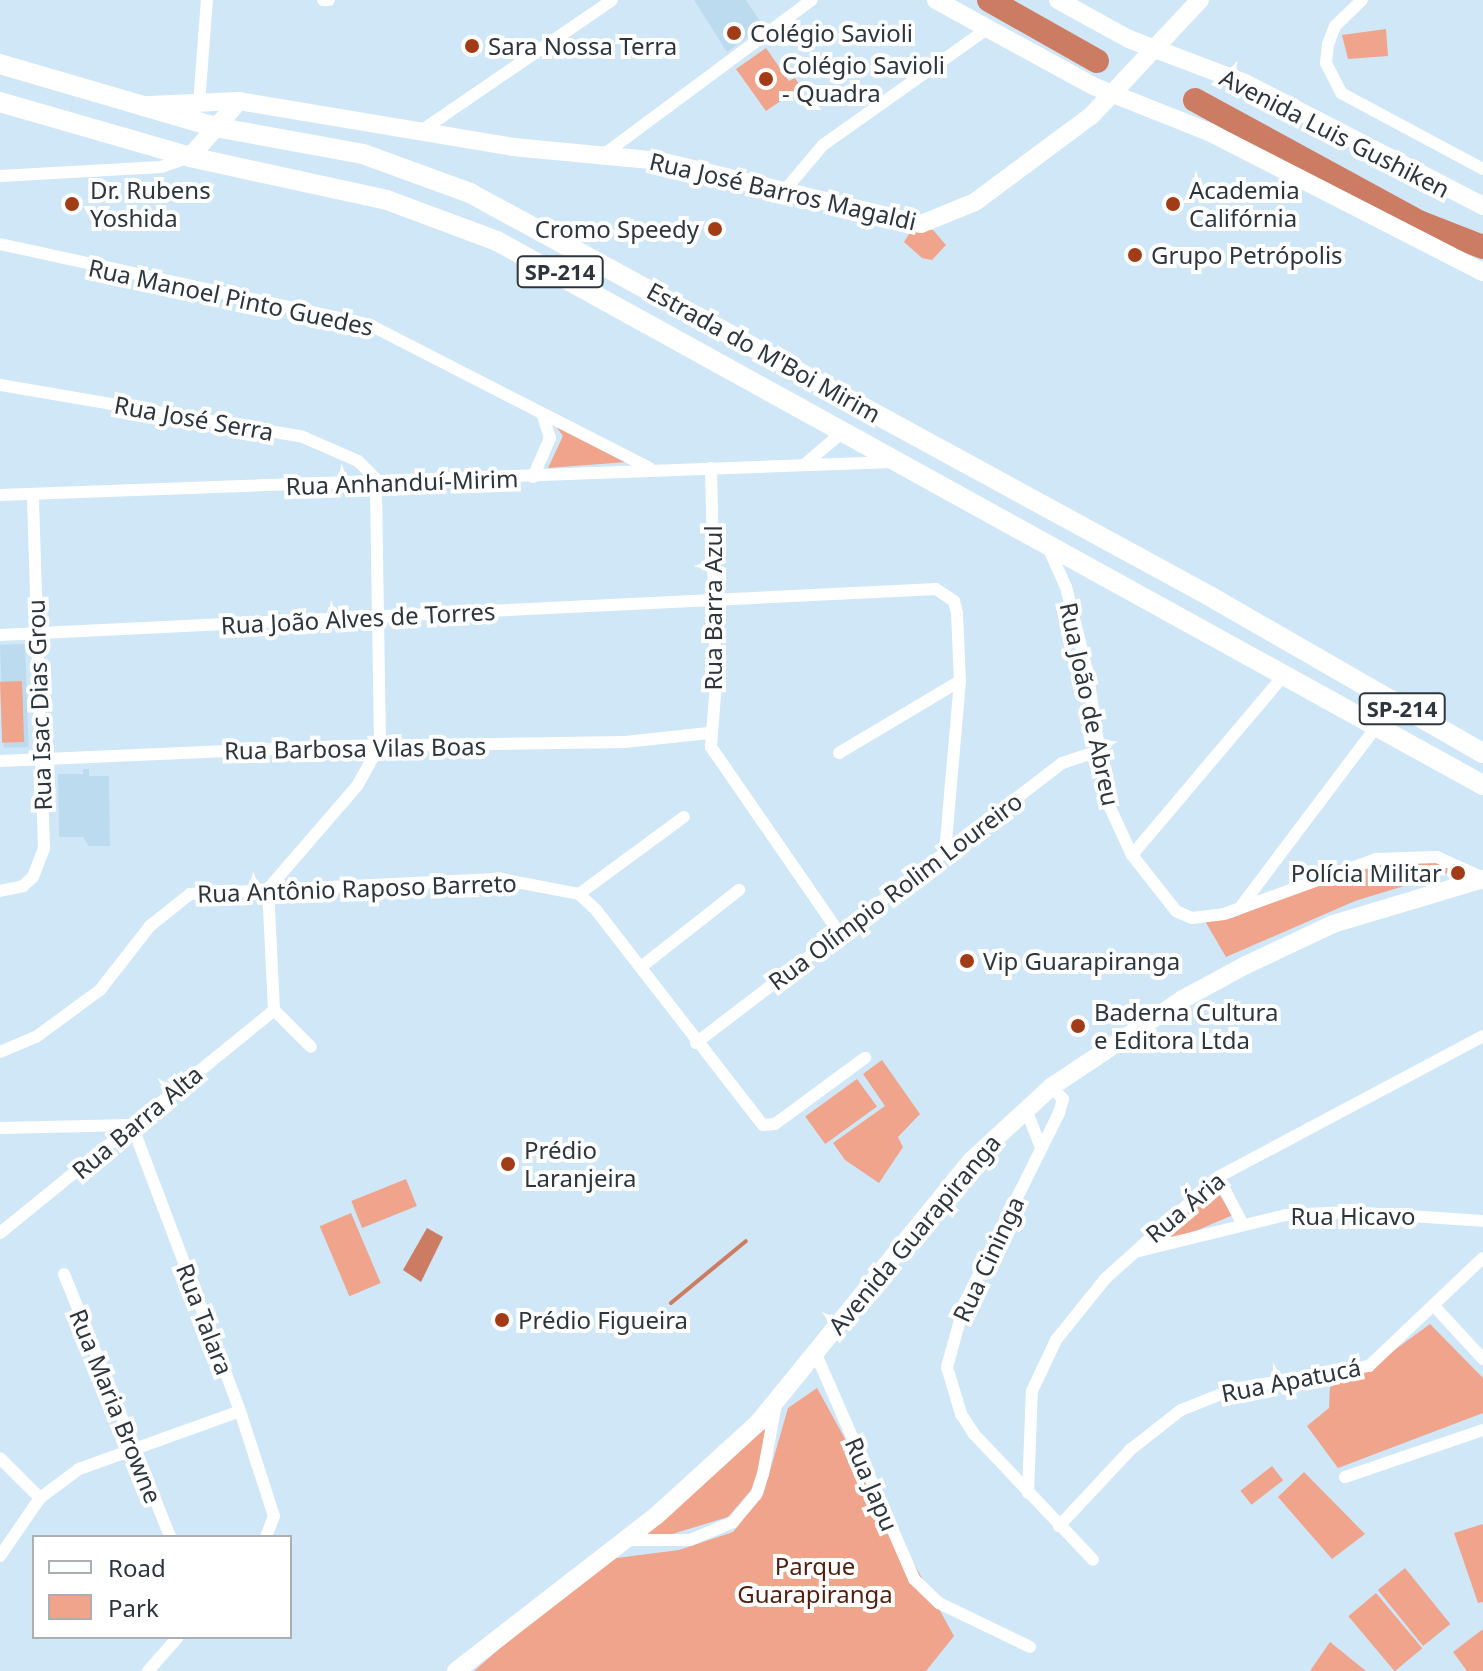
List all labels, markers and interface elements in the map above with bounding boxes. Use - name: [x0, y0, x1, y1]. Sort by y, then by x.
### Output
- place label: Colégio Savioli: [750, 19, 913, 47]
- marker: Colégio Savioli: [725, 24, 743, 42]
- place label: Sara Nossa Terra: [488, 32, 677, 60]
- marker: Sara Nossa Terra: [463, 37, 481, 55]
- place label: Colégio Savioli - Quadra: [782, 51, 945, 107]
- street label: Avenida Luis Gushiken: [1215, 63, 1455, 203]
- marker: Colégio Savioli - Quadra: [757, 70, 775, 88]
- street label: Rua José Barros Magaldi: [647, 146, 919, 236]
- place label: Dr. Rubens Yoshida: [90, 176, 211, 232]
- place label: Academia Califórnia: [1189, 176, 1300, 232]
- marker: Dr. Rubens Yoshida: [61, 193, 83, 215]
- marker: Academia Califórnia: [1164, 195, 1182, 213]
- place label: Cromo Speedy: [535, 215, 699, 243]
- marker: Cromo Speedy: [706, 220, 724, 238]
- place label: Grupo Petrópolis: [1151, 241, 1343, 269]
- marker: Grupo Petrópolis: [1126, 246, 1144, 264]
- street label: Rua Manoel Pinto Guedes: [86, 253, 376, 341]
- road number: SP-214: [516, 254, 604, 290]
- street label: Estrada do M'Boi Mirim: [642, 276, 886, 428]
- street label: Rua José Serra: [112, 390, 276, 446]
- street label: Rua Anhanduí-Mirim: [285, 464, 519, 500]
- street label: Rua Barra Azul: [699, 525, 727, 691]
- street label: Rua João Alves de Torres: [220, 596, 496, 640]
- street label: Rua Isac Dias Grou: [21, 599, 57, 811]
- street label: Rua João de Abreu: [1054, 600, 1126, 808]
- road number: SP-214: [1358, 691, 1446, 727]
- street label: Rua Barbosa Vilas Boas: [224, 731, 486, 765]
- street label: Rua Olímpio Rolim Loureiro: [762, 786, 1028, 996]
- place label: Polícia Militar: [1291, 859, 1442, 887]
- marker: Polícia Militar: [1449, 864, 1467, 882]
- street label: Rua Antônio Raposo Barreto: [197, 868, 517, 908]
- place label: Vip Guarapiranga: [983, 947, 1180, 975]
- marker: Vip Guarapiranga: [958, 952, 976, 970]
- place label: Baderna Cultura e Editora Ltda: [1094, 998, 1278, 1054]
- marker: Baderna Cultura e Editora Ltda: [1069, 1017, 1087, 1035]
- street label: Rua Barra Alta: [66, 1059, 208, 1185]
- street label: Avenida Guarapiranga: [822, 1128, 1006, 1340]
- place label: Prédio Laranjeira: [524, 1136, 637, 1192]
- marker: Prédio Laranjeira: [499, 1155, 517, 1173]
- street label: Rua Ária: [1140, 1166, 1230, 1248]
- street label: Rua Cininga: [946, 1192, 1030, 1326]
- street label: Rua Hicavo: [1290, 1202, 1416, 1230]
- street label: Rua Talara: [171, 1259, 239, 1379]
- street label: Rua Maria Browne: [64, 1305, 168, 1507]
- place label: Prédio Figueira: [518, 1306, 688, 1334]
- marker: Prédio Figueira: [493, 1311, 511, 1329]
- street label: Rua Apatucá: [1219, 1352, 1363, 1408]
- street label: Rua Japu: [839, 1433, 905, 1535]
- legend: [32, 1535, 292, 1639]
- text: Road: [108, 1551, 166, 1584]
- park label: Parque Guarapiranga: [737, 1552, 893, 1608]
- text: Park: [108, 1591, 159, 1624]

